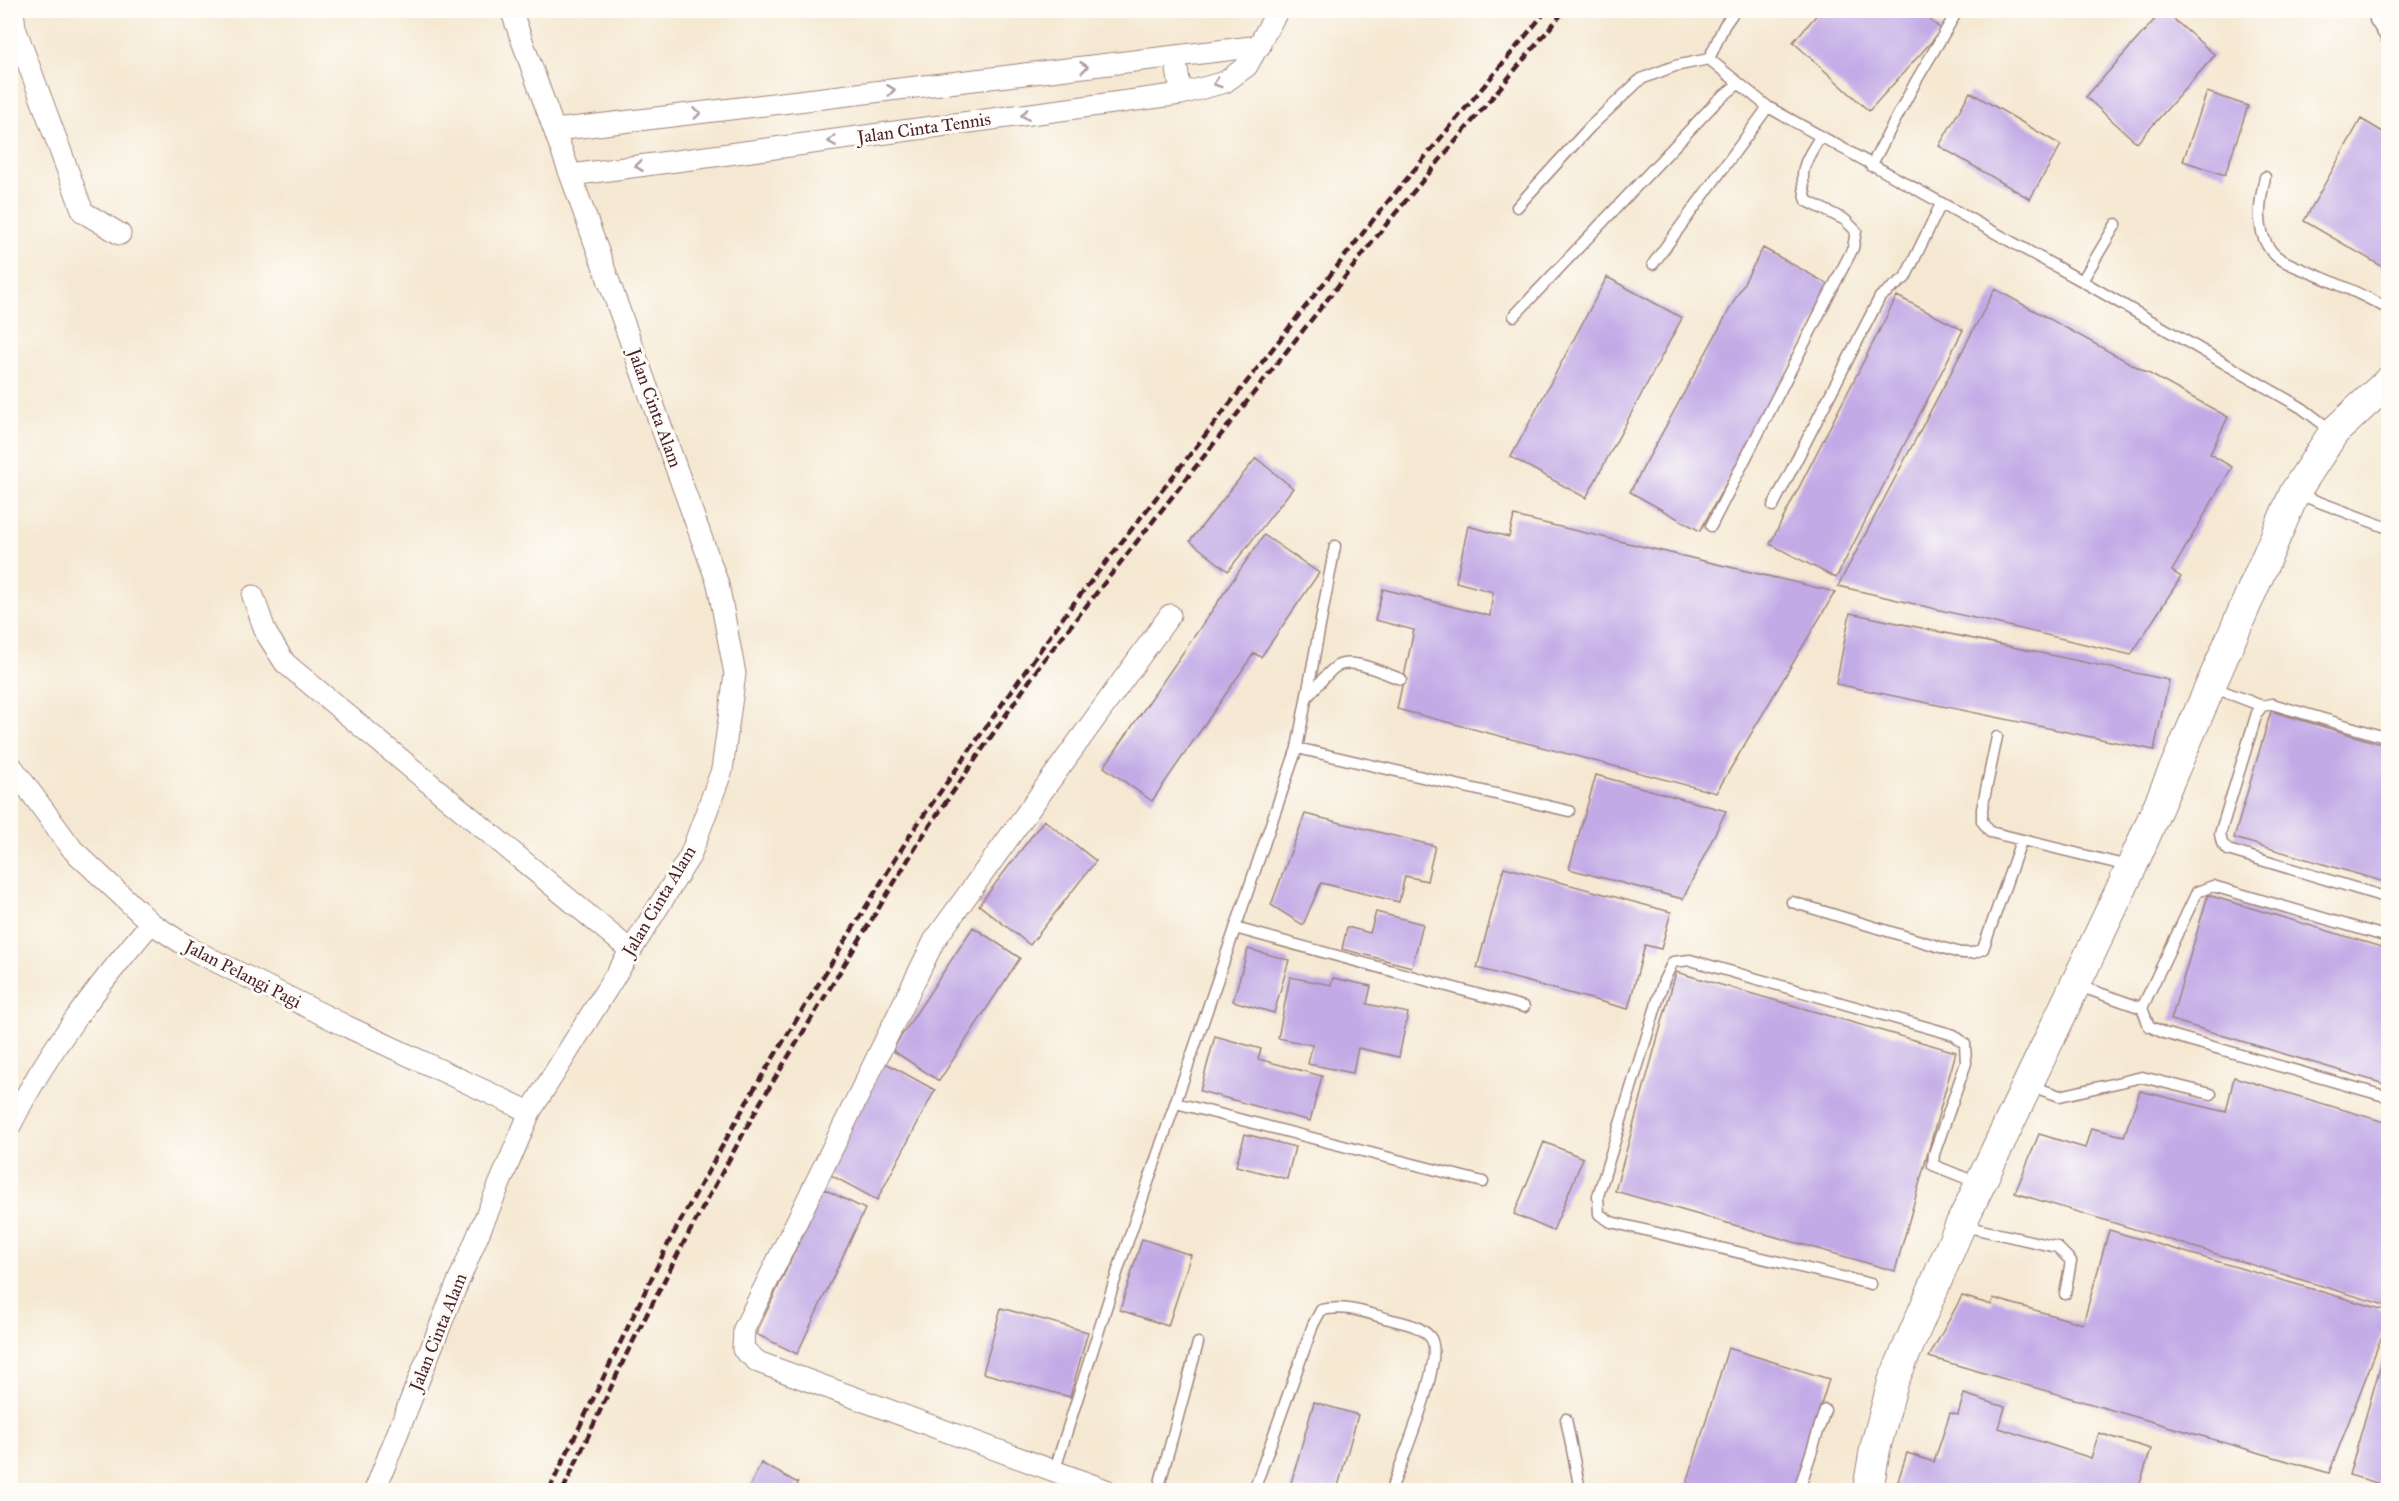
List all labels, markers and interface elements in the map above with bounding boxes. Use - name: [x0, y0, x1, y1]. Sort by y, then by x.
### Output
- one-way arrow: [1080, 61, 1089, 74]
- one-way arrow: [1212, 76, 1223, 88]
- one-way arrow: [886, 84, 895, 97]
- one-way arrow: [692, 107, 701, 120]
- street label: Jalan Cinta Tennis: [854, 108, 992, 150]
- one-way arrow: [1021, 108, 1030, 120]
- one-way arrow: [827, 134, 837, 146]
- one-way arrow: [634, 159, 643, 172]
- street label: Jalan Cinta Alam: [622, 344, 687, 471]
- street label: Jalan Cinta Alam: [616, 842, 701, 962]
- street label: Jalan Pelangi Pagi: [179, 934, 305, 1014]
- street label: Jalan Cinta Alam: [404, 1270, 473, 1396]

